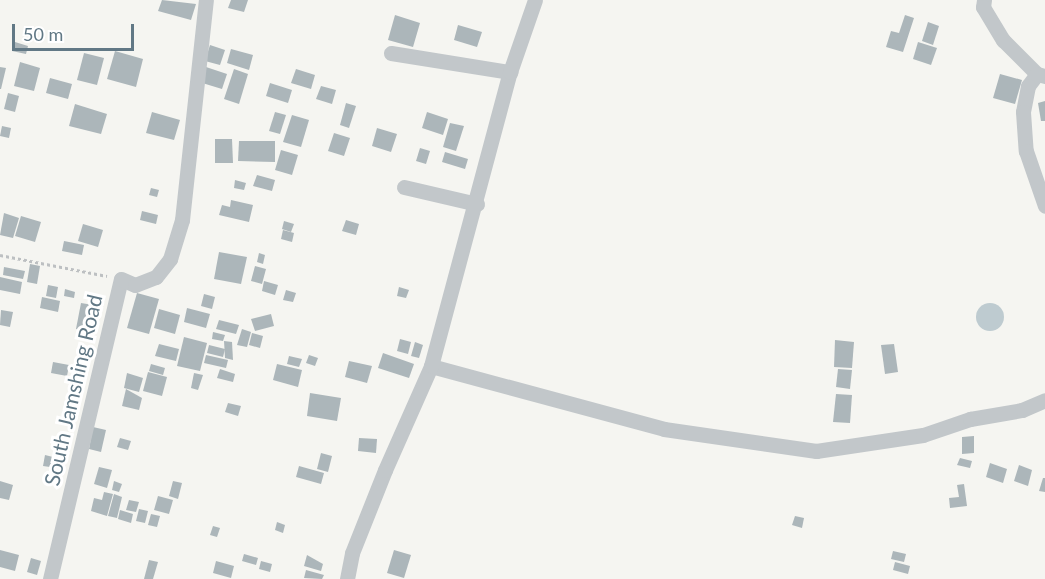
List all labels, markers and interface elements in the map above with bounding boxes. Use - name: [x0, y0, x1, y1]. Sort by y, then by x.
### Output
- scale bar: [15, 12, 136, 50]
- text: 50 m: [23, 23, 63, 45]
- street label: South Jamshing Road: [39, 292, 107, 488]

